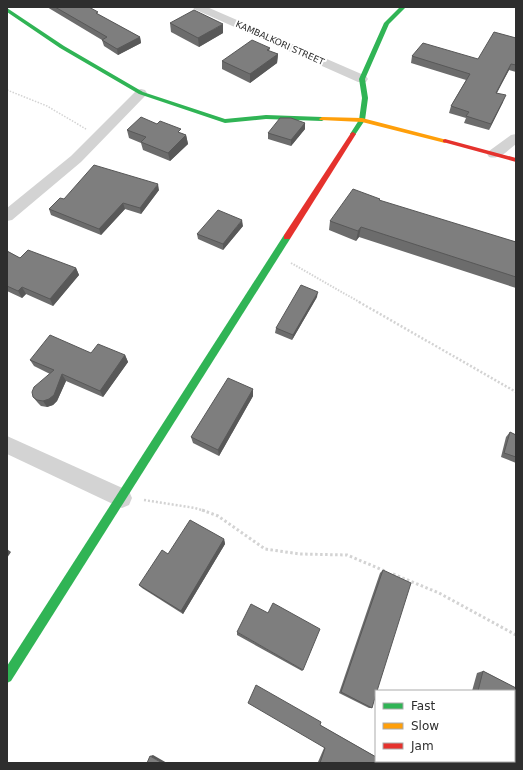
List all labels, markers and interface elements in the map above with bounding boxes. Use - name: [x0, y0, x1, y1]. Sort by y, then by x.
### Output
- street label: KAMBALKORI STREET: [234, 19, 326, 67]
- legend: [375, 690, 515, 762]
- text: Fast: [411, 699, 435, 713]
- text: Slow: [411, 719, 439, 733]
- text: Jam: [410, 739, 434, 753]

